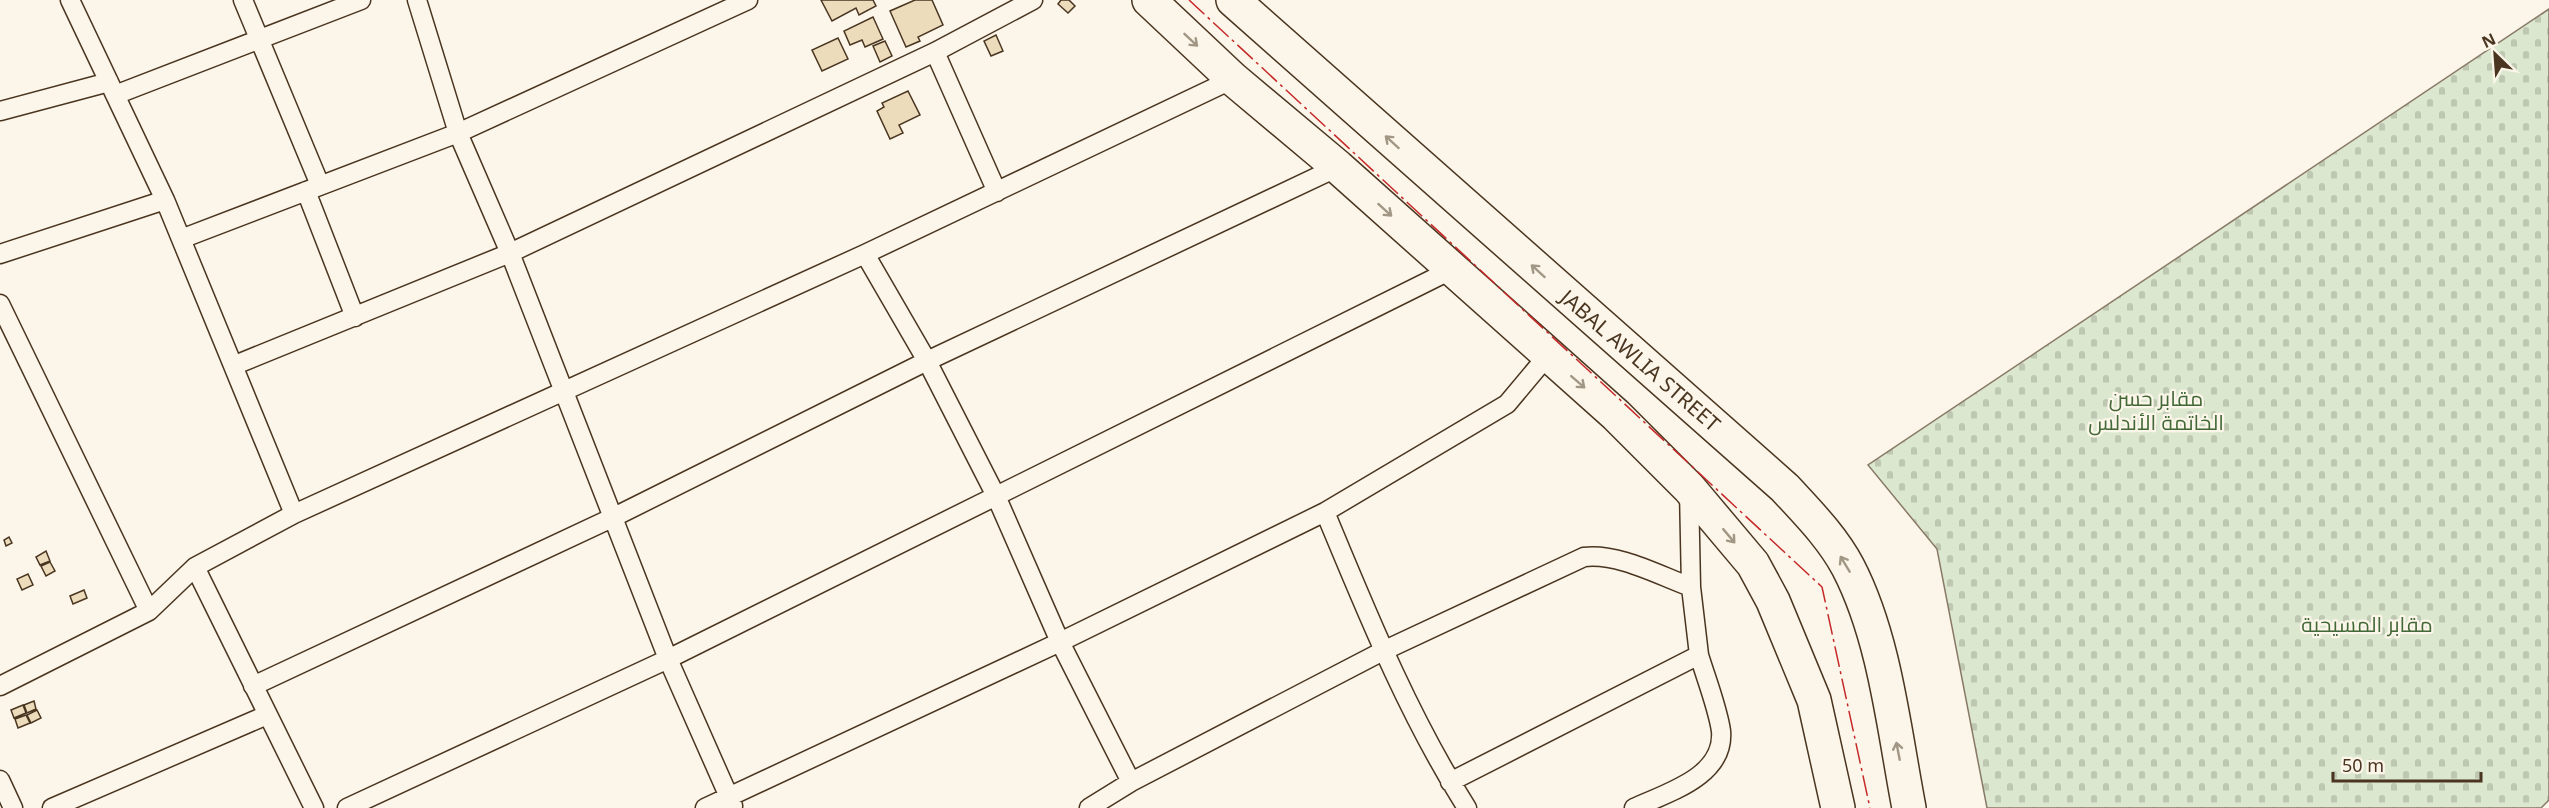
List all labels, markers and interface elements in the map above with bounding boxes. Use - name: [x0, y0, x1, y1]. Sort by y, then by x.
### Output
- north arrow: [2465, 24, 2525, 84]
- text: N: [2478, 28, 2499, 53]
- one-way arrow: [1184, 33, 1199, 47]
- one-way arrow: [1385, 135, 1400, 149]
- one-way arrow: [1377, 203, 1392, 217]
- one-way arrow: [1531, 264, 1546, 278]
- street label: JABAL AWLIA STREET: [1553, 282, 1727, 438]
- one-way arrow: [1570, 375, 1585, 389]
- park label: مقابر حسن الخاتمة الأندلس: [2088, 384, 2224, 436]
- one-way arrow: [1722, 528, 1736, 543]
- one-way arrow: [1839, 556, 1851, 573]
- park label: مقابر المسيحية: [2301, 610, 2433, 638]
- one-way arrow: [1892, 741, 1903, 761]
- scale bar: [2333, 745, 2482, 783]
- text: 50 m: [2342, 753, 2384, 777]

